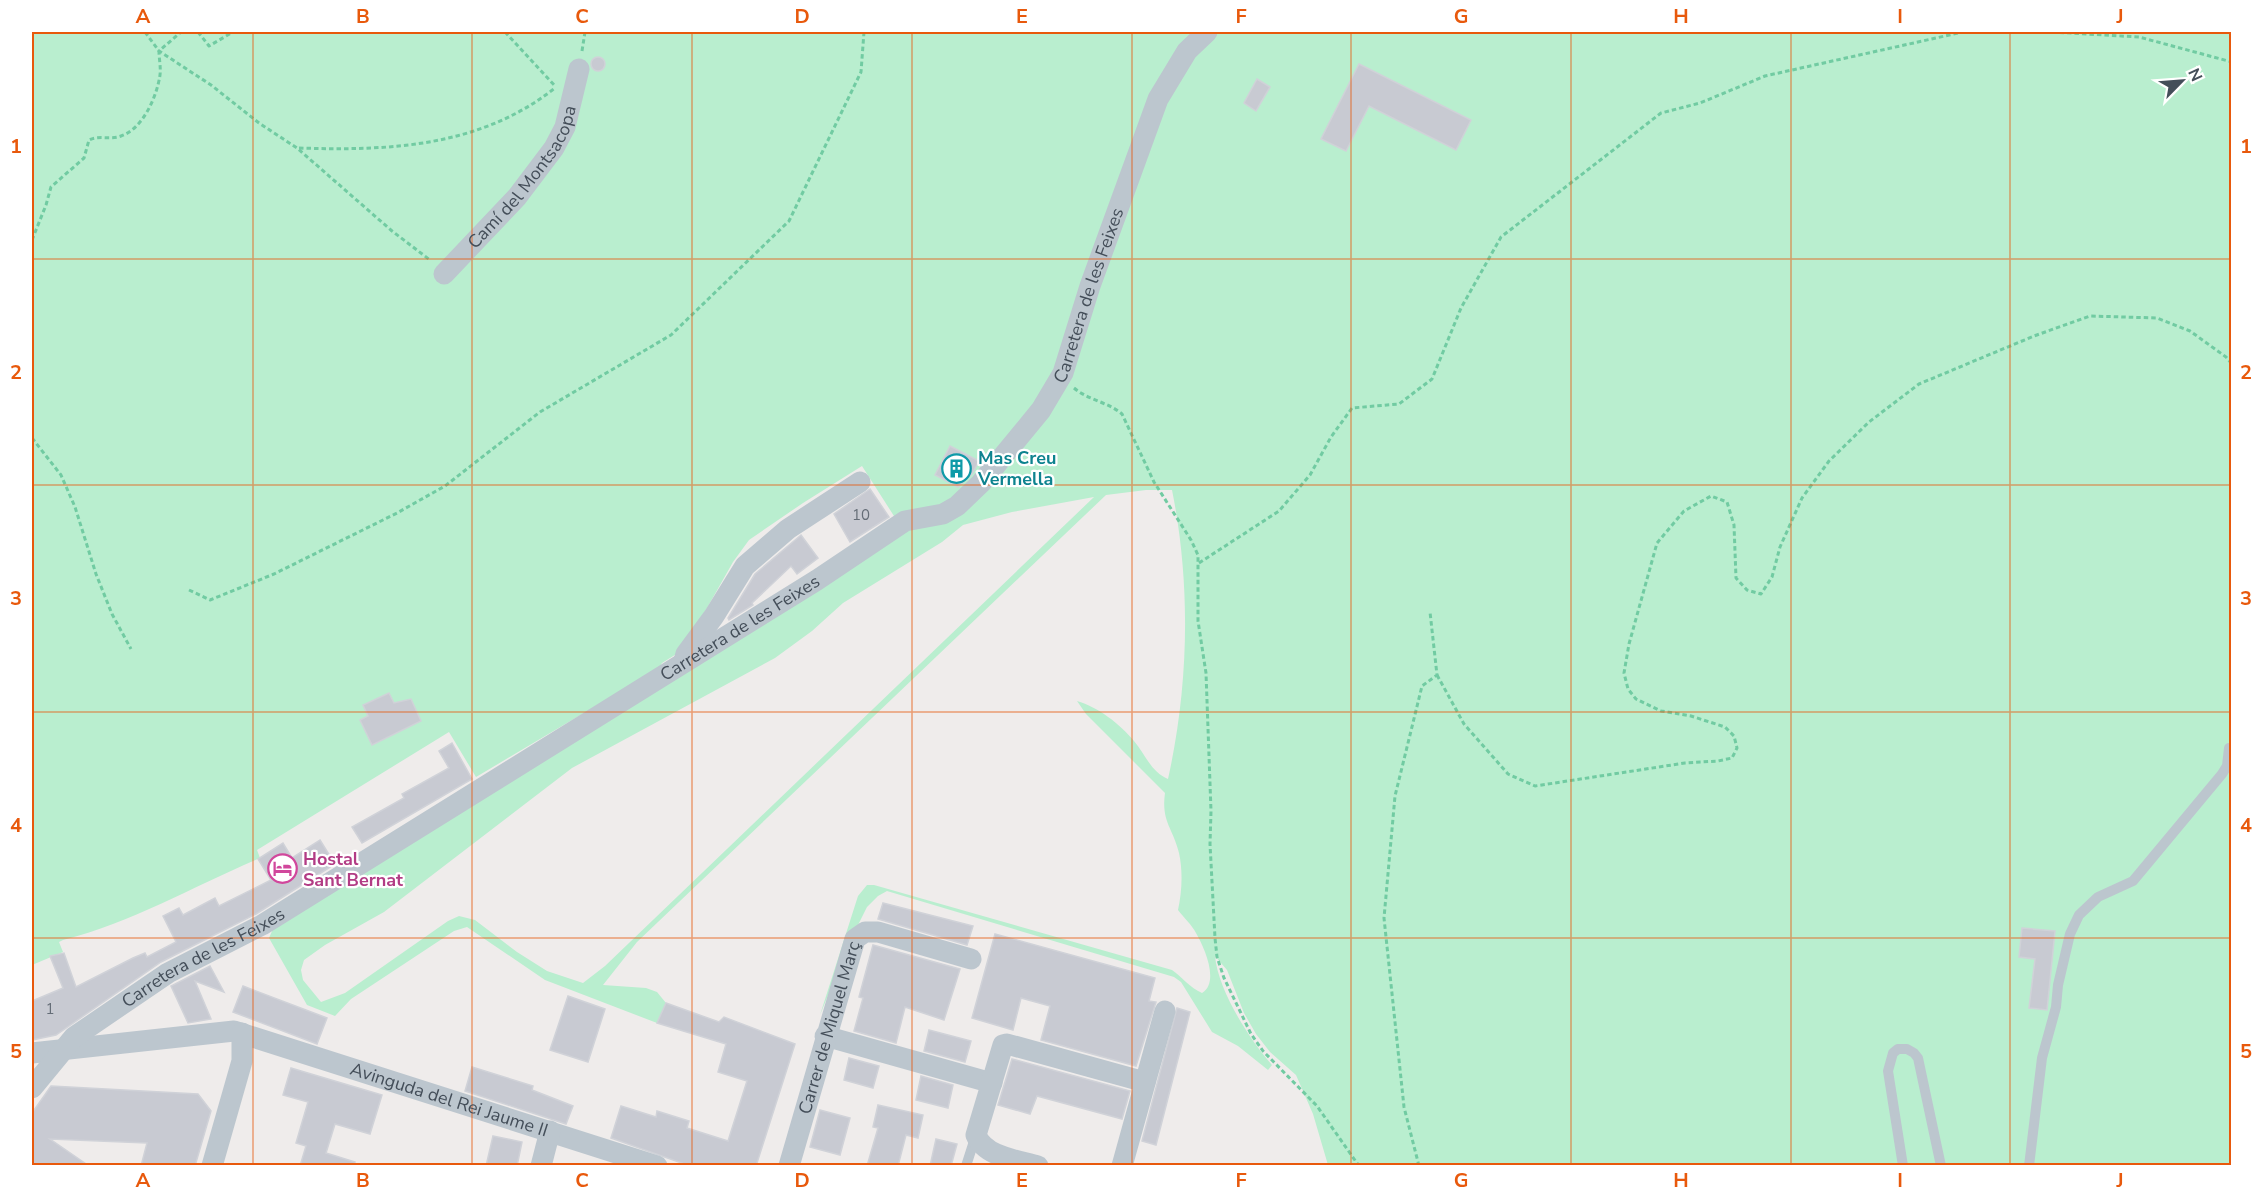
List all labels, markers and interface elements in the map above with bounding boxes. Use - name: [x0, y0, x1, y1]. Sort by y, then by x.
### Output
- text: A: [136, 3, 151, 30]
- text: B: [356, 3, 370, 30]
- text: C: [575, 3, 589, 30]
- text: D: [794, 3, 810, 30]
- text: E: [1016, 3, 1028, 30]
- text: F: [1235, 3, 1247, 30]
- text: G: [1454, 3, 1468, 30]
- text: H: [1673, 3, 1689, 30]
- text: I: [1897, 3, 1903, 30]
- text: J: [2115, 3, 2124, 30]
- north arrow: [2152, 51, 2212, 111]
- text: N: [2182, 65, 2207, 85]
- street label: Camí del Montsacopa: [462, 103, 582, 254]
- text: 1: [10, 133, 22, 160]
- text: 1: [2240, 133, 2252, 160]
- street label: Carretera de les Feixes: [1047, 204, 1129, 388]
- text: 2: [10, 359, 22, 386]
- text: 2: [2240, 359, 2252, 386]
- place label: Mas Creu Vermella: [977, 446, 1056, 491]
- building icon: Mas Creu Vermella: [941, 452, 973, 484]
- house number: 10: [852, 505, 870, 525]
- street label: Carretera de les Feixes: [656, 569, 824, 687]
- text: 3: [10, 585, 22, 612]
- text: 3: [2240, 585, 2252, 612]
- text: 4: [10, 812, 22, 839]
- text: 4: [2240, 812, 2252, 839]
- place label: Hostal Sant Bernat: [303, 847, 403, 892]
- hotel icon: Hostal Sant Bernat: [266, 853, 298, 885]
- street label: Carretera de les Feixes: [117, 902, 289, 1013]
- street label: Carrer de Miquel Març: [793, 938, 866, 1117]
- house number: 1: [45, 999, 55, 1019]
- text: 5: [10, 1038, 22, 1065]
- text: 5: [2240, 1038, 2252, 1065]
- street label: Avinguda del Rei Jaume II: [347, 1057, 551, 1142]
- text: A: [136, 1167, 151, 1194]
- text: B: [356, 1167, 370, 1194]
- text: C: [575, 1167, 589, 1194]
- text: D: [794, 1167, 810, 1194]
- text: E: [1016, 1167, 1028, 1194]
- text: F: [1235, 1167, 1247, 1194]
- text: G: [1454, 1167, 1468, 1194]
- text: H: [1673, 1167, 1689, 1194]
- text: I: [1897, 1167, 1903, 1194]
- text: J: [2115, 1167, 2124, 1194]

